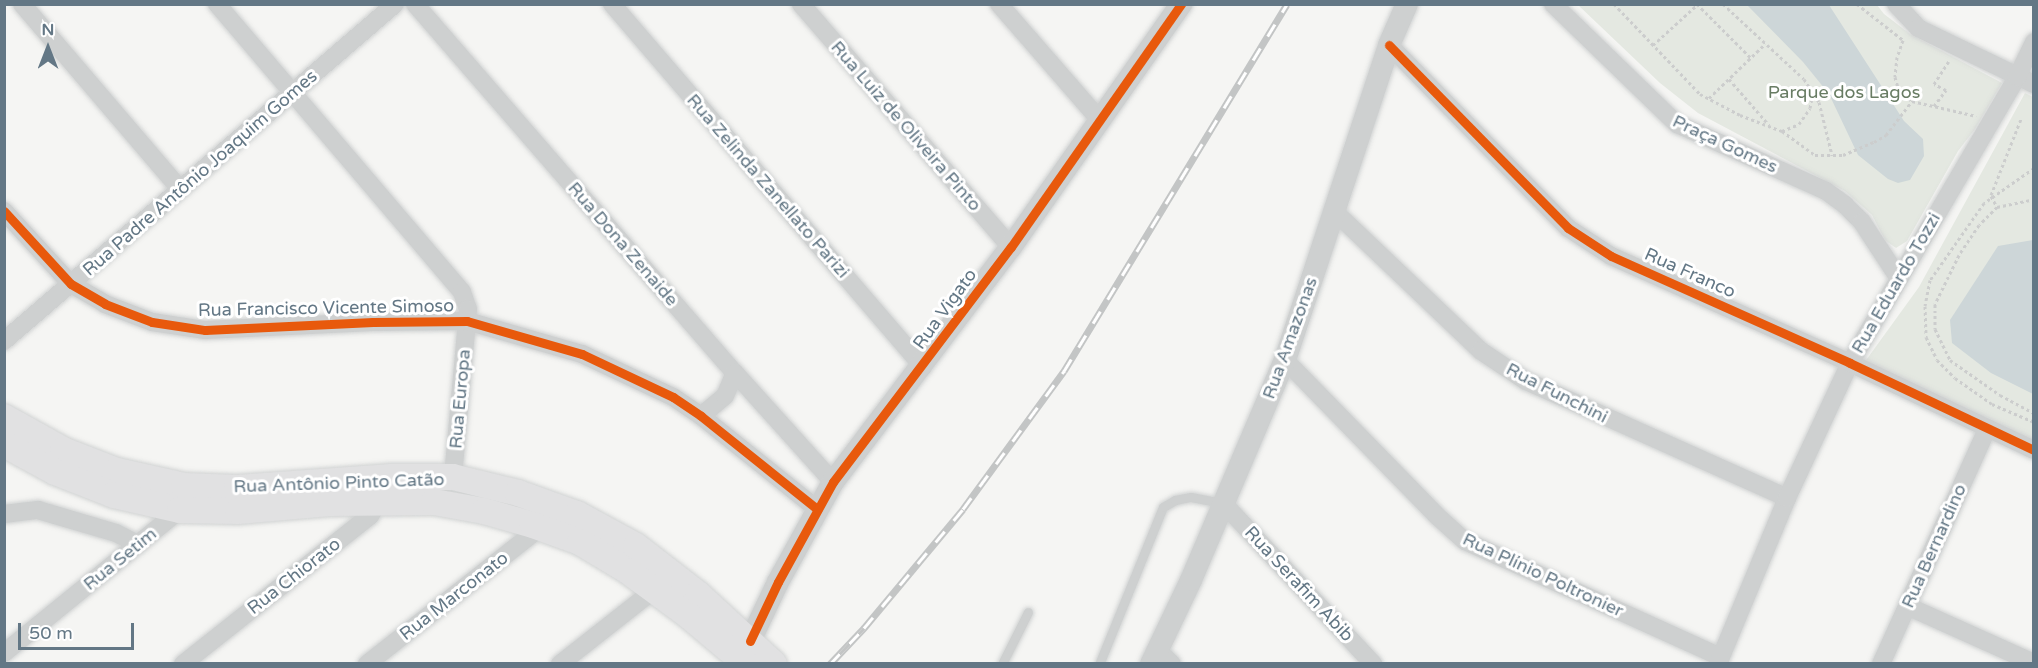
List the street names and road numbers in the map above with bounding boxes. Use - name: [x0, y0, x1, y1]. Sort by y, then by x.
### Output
- street label: Rua Luiz de Oliveira Pinto: [826, 37, 986, 215]
- street label: Rua Padre Antônio Joaquim Gomes: [78, 65, 322, 281]
- street label: Rua Zelinda Zanellato Parizi: [682, 90, 854, 282]
- street label: Praça Gomes: [1669, 110, 1781, 178]
- street label: Rua Dona Zenaide: [563, 178, 683, 310]
- street label: Rua Eduardo Tozzi: [1847, 209, 1945, 357]
- street label: Rua Franco: [1641, 243, 1739, 303]
- street label: Rua Vigato: [909, 264, 981, 354]
- street label: Rua Amazonas: [1258, 274, 1322, 402]
- street label: Rua Francisco Vicente Simoso: [198, 295, 454, 321]
- street label: Rua Europa: [445, 348, 475, 450]
- street label: Rua Funchini: [1503, 358, 1611, 428]
- street label: Rua Antônio Pinto Catão: [233, 469, 445, 497]
- street label: Rua Bernardino: [1897, 481, 1971, 611]
- street label: Rua Serafim Abib: [1240, 522, 1358, 646]
- street label: Rua Setim: [79, 523, 161, 595]
- street label: Rua Plínio Poltronier: [1459, 528, 1627, 622]
- street label: Rua Chiorato: [243, 533, 345, 619]
- street label: Rua Marconato: [395, 547, 513, 645]

